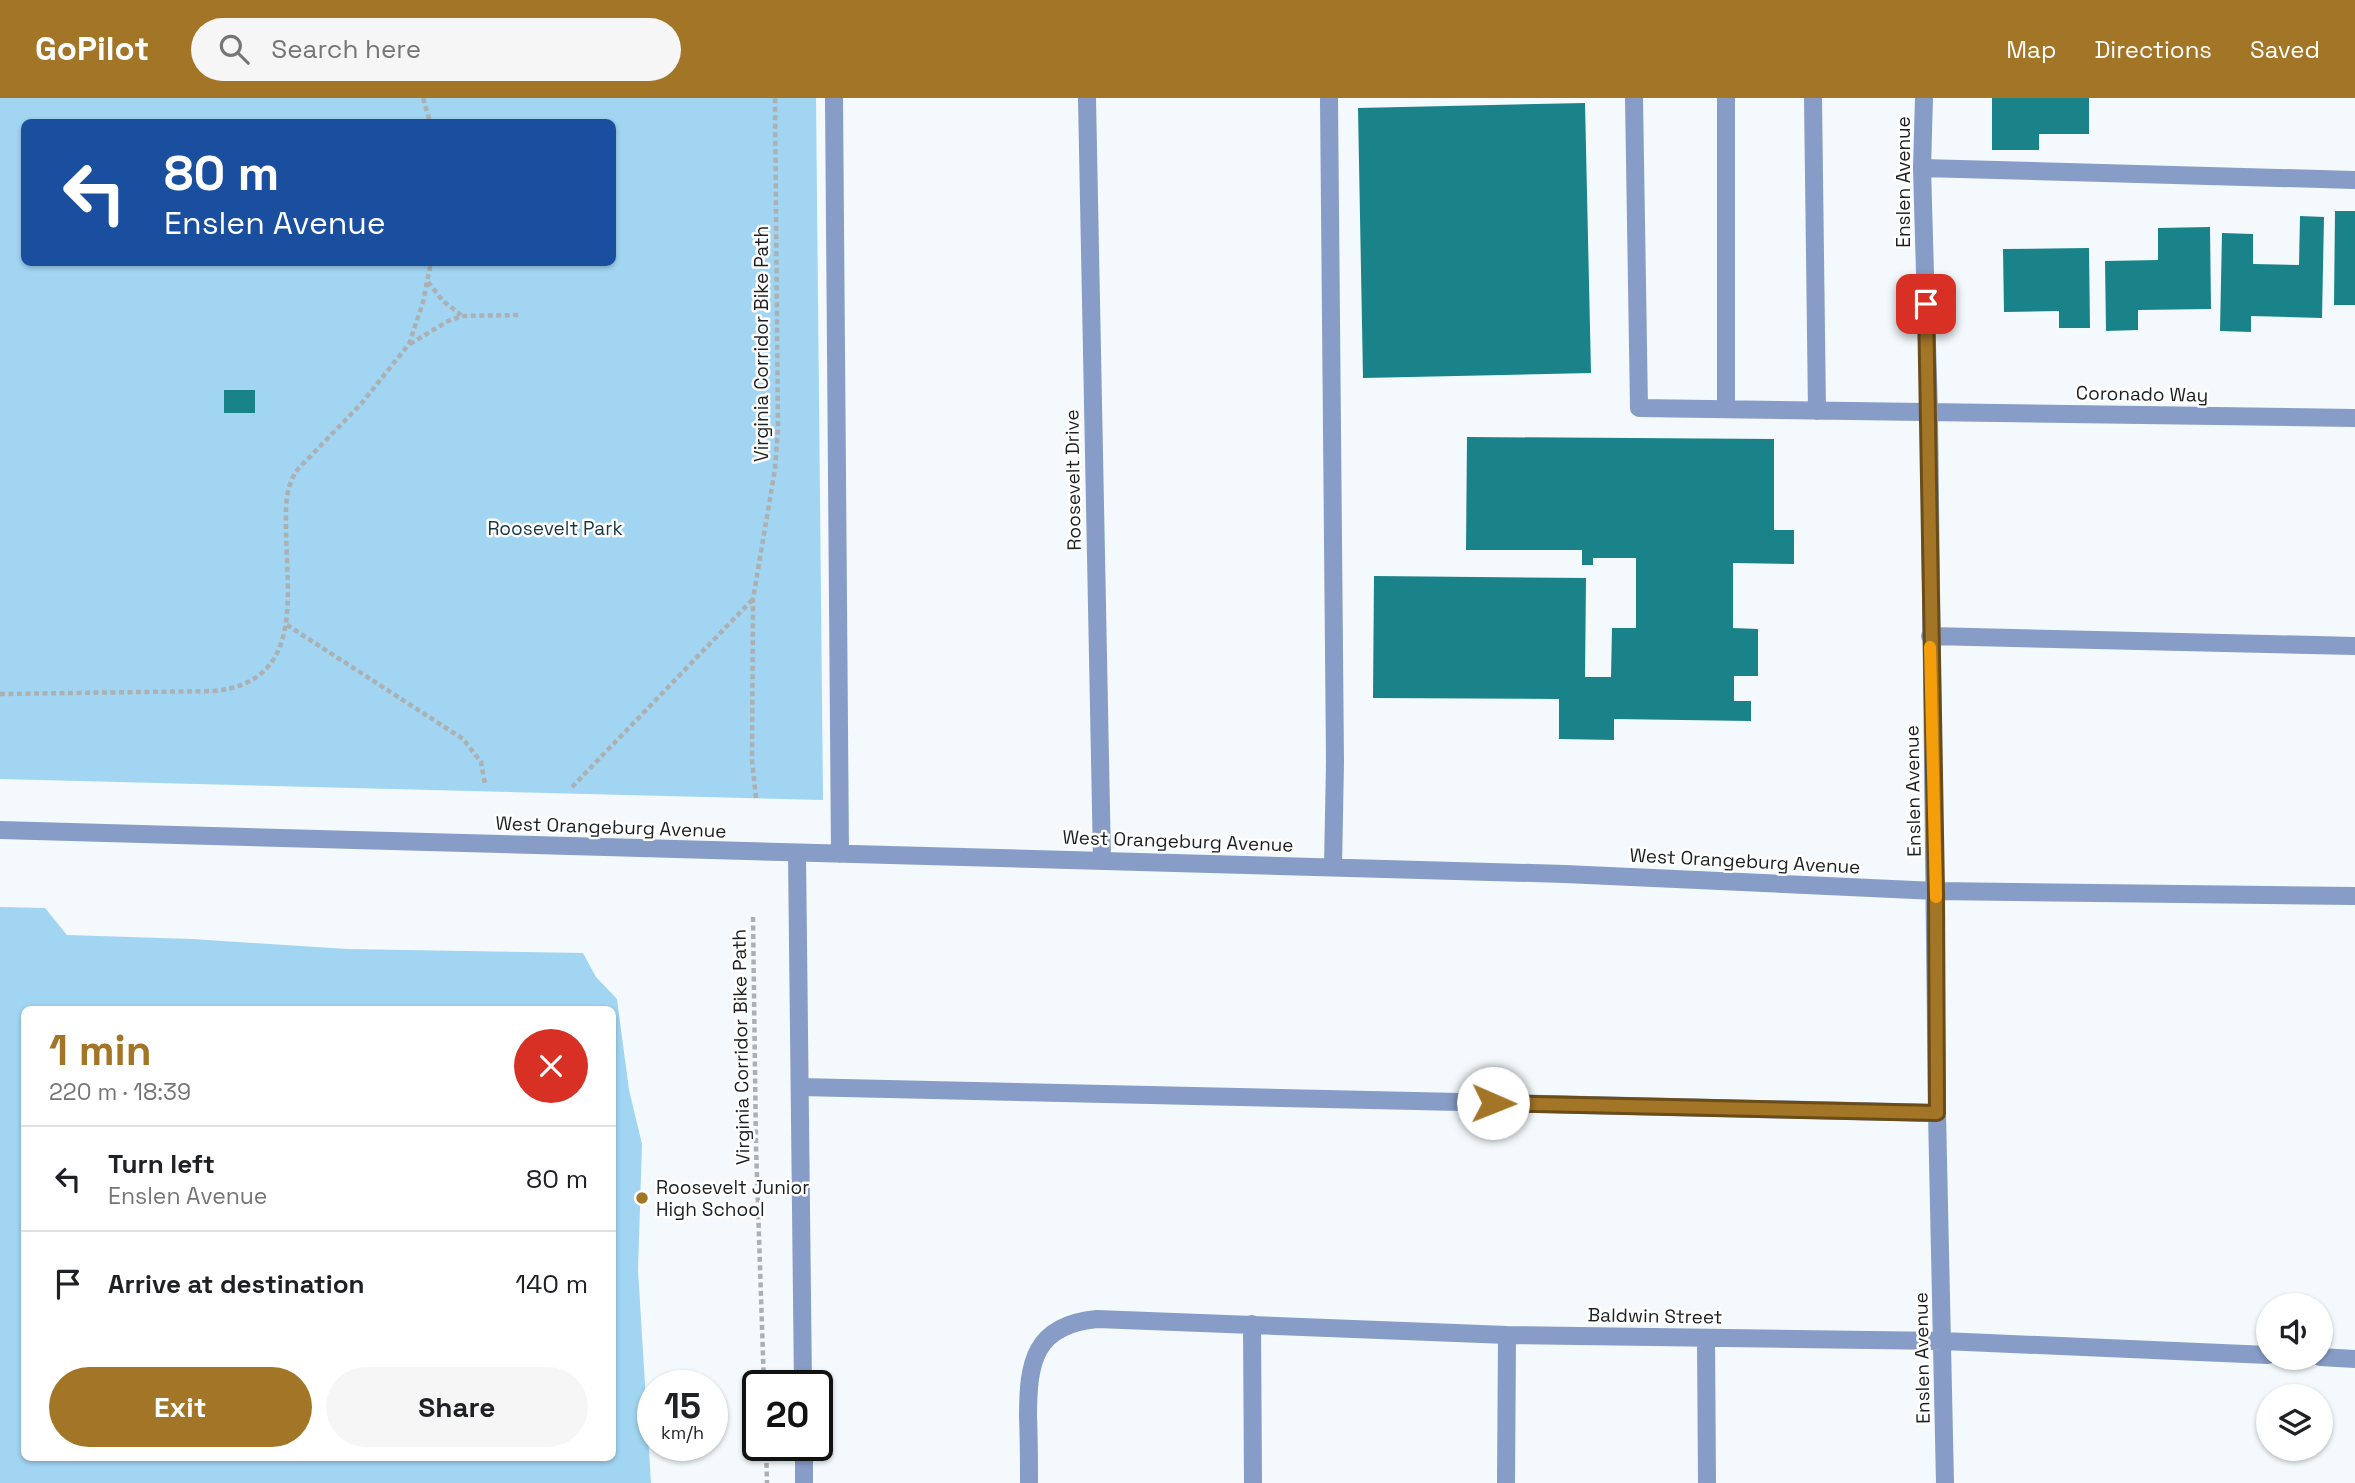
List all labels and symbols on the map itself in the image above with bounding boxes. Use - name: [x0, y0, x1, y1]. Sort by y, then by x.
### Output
- street label: Enslen Avenue: [1891, 116, 1916, 248]
- street label: Virginia Corridor Bike Path: [749, 226, 774, 462]
- pin: [1896, 274, 1956, 334]
- street label: Coronado Way: [2076, 380, 2208, 408]
- street label: Roosevelt Drive: [1059, 409, 1087, 551]
- park label: Roosevelt Park: [487, 516, 623, 541]
- street label: Enslen Avenue: [1899, 725, 1927, 857]
- street label: West Orangeburg Avenue: [495, 810, 727, 844]
- street label: West Orangeburg Avenue: [1062, 824, 1294, 858]
- street label: West Orangeburg Avenue: [1629, 842, 1861, 880]
- street label: Virginia Corridor Bike Path: [726, 929, 756, 1165]
- position arrow: [1456, 1066, 1530, 1140]
- place label: Roosevelt Junior High School: [656, 1175, 809, 1222]
- marker: Roosevelt Junior High School: [634, 1190, 650, 1206]
- street label: Enslen Avenue: [1908, 1292, 1936, 1424]
- street label: Baldwin Street: [1587, 1302, 1723, 1330]
- speed limit sign: 20: [742, 1370, 833, 1461]

